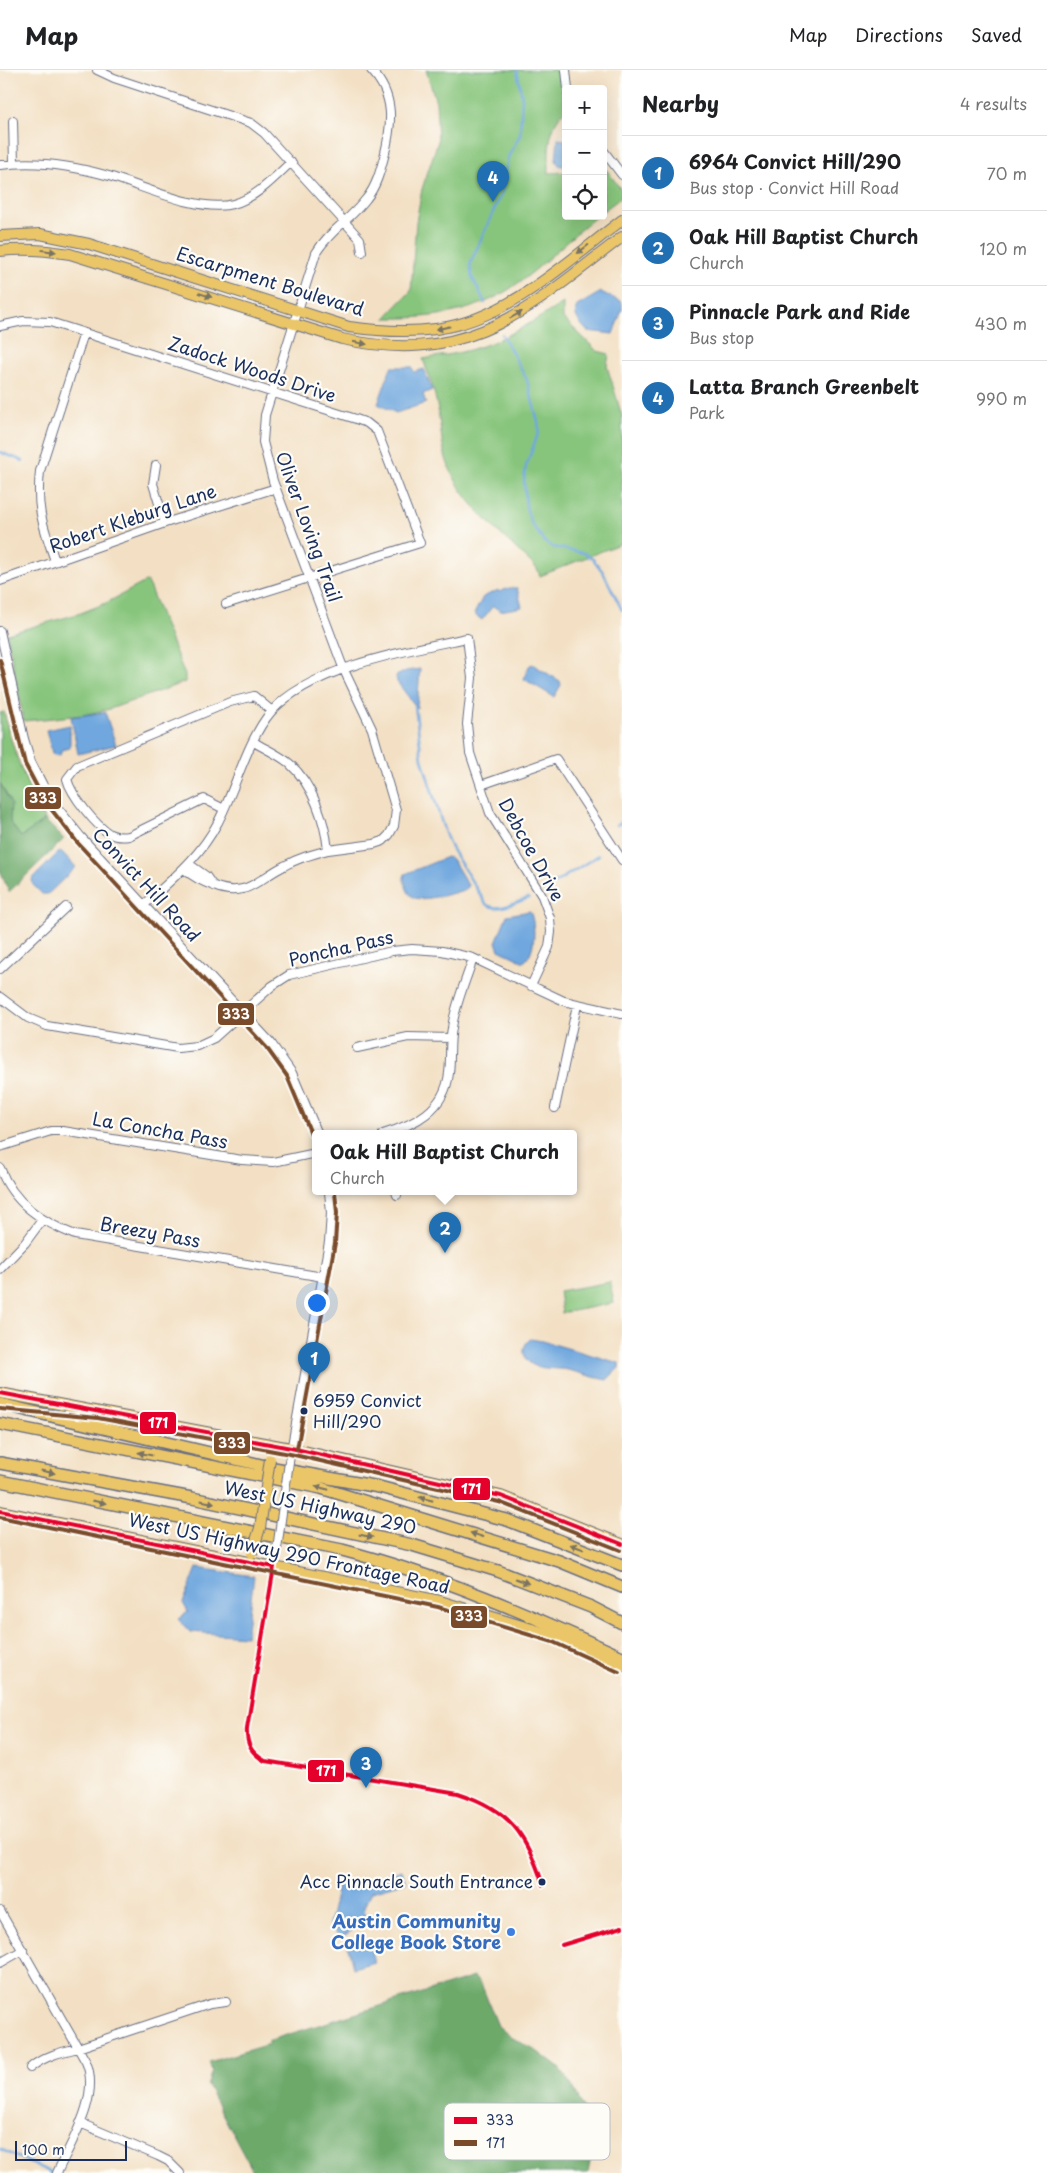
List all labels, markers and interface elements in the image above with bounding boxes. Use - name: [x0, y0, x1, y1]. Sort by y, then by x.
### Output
- text: Map: [25, 17, 78, 53]
- text: Map: [789, 21, 827, 48]
- text: Directions: [855, 21, 943, 48]
- text: Saved: [971, 21, 1022, 48]
- map controls: [562, 85, 607, 220]
- button: +: [562, 85, 607, 130]
- text: Nearby: [642, 87, 719, 119]
- text: 4 results: [960, 91, 1027, 115]
- button: −: [562, 130, 607, 175]
- text: 6964 Convict Hill/290: [689, 147, 901, 175]
- pin: 4: [477, 161, 509, 202]
- text: 1: [654, 161, 662, 185]
- text: 70 m: [987, 161, 1027, 185]
- button: locate: [562, 175, 607, 220]
- text: Bus stop · Convict Hill Road: [689, 175, 899, 199]
- text: Oak Hill Baptist Church: [689, 222, 919, 250]
- text: 2: [652, 236, 664, 260]
- text: 120 m: [980, 236, 1027, 260]
- street label: Escarpment Boulevard: [173, 239, 368, 322]
- one-way arrow: [577, 244, 590, 255]
- one-way arrow: [41, 247, 57, 255]
- text: Church: [689, 250, 744, 274]
- one-way arrow: [197, 292, 212, 300]
- text: Pinnacle Park and Ride: [689, 297, 910, 325]
- one-way arrow: [510, 311, 523, 320]
- text: 3: [653, 311, 663, 335]
- text: 430 m: [975, 311, 1027, 335]
- one-way arrow: [435, 324, 451, 332]
- text: Bus stop: [689, 325, 754, 349]
- street label: Zadock Woods Drive: [165, 329, 340, 408]
- one-way arrow: [352, 339, 368, 347]
- text: Latta Branch Greenbelt: [689, 372, 919, 400]
- text: 4: [653, 386, 663, 410]
- text: 990 m: [976, 386, 1027, 410]
- text: Park: [689, 400, 725, 424]
- street label: Oliver Loving Trail: [270, 447, 349, 606]
- street label: Robert Kleburg Lane: [45, 476, 220, 559]
- line badge: 333: [24, 786, 62, 810]
- text: 333: [29, 787, 57, 808]
- street label: Debcoe Drive: [493, 793, 572, 906]
- street label: Convict Hill Road: [87, 821, 208, 947]
- street label: Poncha Pass: [286, 922, 396, 973]
- line badge: 333: [217, 1002, 255, 1026]
- text: 333: [222, 1003, 250, 1024]
- street label: La Concha Pass: [91, 1104, 230, 1155]
- popup: [312, 1130, 577, 1195]
- text: Oak Hill Baptist Church: [330, 1137, 559, 1165]
- text: Church: [330, 1165, 385, 1189]
- street label: Breezy Pass: [98, 1209, 203, 1254]
- pin: 2: [429, 1212, 461, 1253]
- your location: [304, 1290, 330, 1316]
- pin: 1: [298, 1342, 330, 1383]
- place label: 6959 Convict Hill/290: [313, 1387, 422, 1434]
- marker: 6959 Convict Hill/290: [299, 1406, 309, 1416]
- line badge: 171: [139, 1411, 177, 1435]
- text: 171: [148, 1412, 168, 1433]
- line badge: 333: [213, 1431, 251, 1455]
- text: 333: [218, 1432, 246, 1453]
- one-way arrow: [138, 1450, 153, 1458]
- one-way arrow: [40, 1468, 56, 1476]
- street label: West US Highway 290: [222, 1473, 419, 1540]
- line badge: 171: [452, 1477, 491, 1501]
- text: 171: [461, 1478, 481, 1499]
- one-way arrow: [314, 1484, 329, 1492]
- one-way arrow: [418, 1495, 433, 1503]
- one-way arrow: [91, 1498, 107, 1506]
- one-way arrow: [200, 1498, 215, 1506]
- street label: West US Highway 290 Frontage Road: [126, 1505, 452, 1600]
- one-way arrow: [470, 1531, 485, 1539]
- one-way arrow: [359, 1532, 375, 1540]
- one-way arrow: [569, 1543, 584, 1550]
- one-way arrow: [515, 1577, 530, 1585]
- line badge: 333: [450, 1605, 488, 1629]
- text: 333: [455, 1605, 483, 1626]
- pin: 3: [350, 1747, 382, 1788]
- line badge: 171: [307, 1759, 345, 1783]
- text: 171: [316, 1760, 336, 1781]
- place label: Acc Pinnacle South Entrance: [300, 1868, 533, 1894]
- marker: Acc Pinnacle South Entrance: [537, 1877, 547, 1887]
- place label: Austin Community College Book Store: [331, 1907, 501, 1955]
- marker: Austin Community College Book Store: [505, 1926, 517, 1938]
- legend: [444, 2103, 610, 2160]
- text: 333: [486, 2109, 514, 2130]
- text: 171: [486, 2132, 505, 2153]
- scale bar: [15, 2138, 128, 2161]
- text: 100 m: [22, 2139, 65, 2160]

